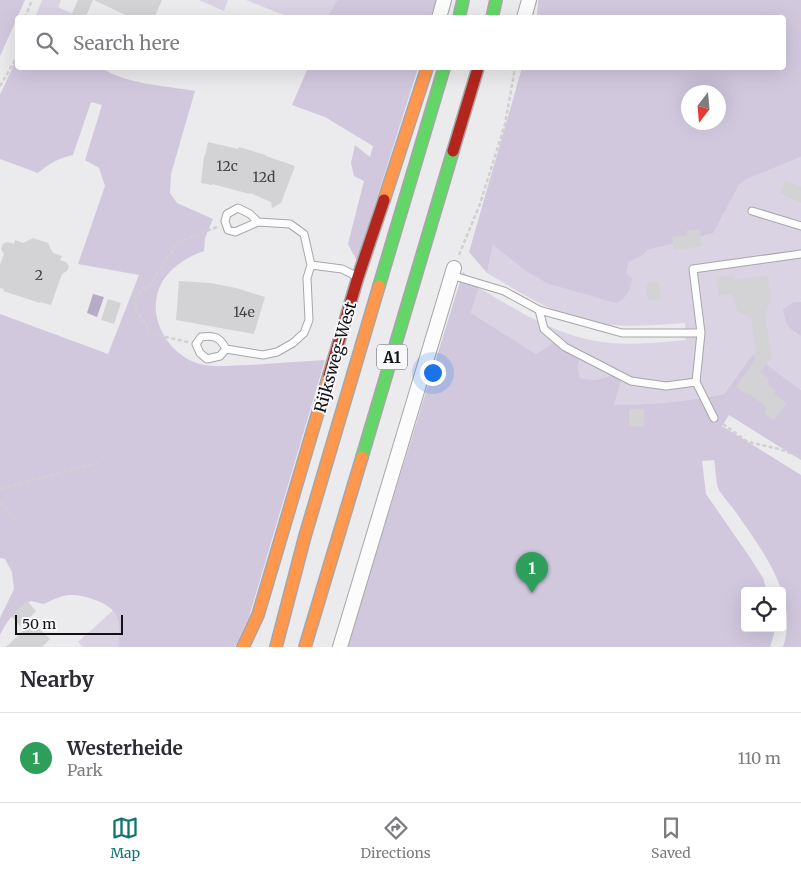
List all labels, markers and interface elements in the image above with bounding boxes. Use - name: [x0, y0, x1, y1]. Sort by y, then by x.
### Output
- search box: [15, 15, 786, 70]
- icon: search: [33, 29, 61, 57]
- text: Search here: [73, 31, 180, 55]
- north arrow: [681, 85, 726, 130]
- house number: 12c: [216, 157, 238, 175]
- house number: 12d: [253, 168, 276, 186]
- house number: 2: [35, 266, 43, 284]
- street label: Rijksweg-West: [310, 299, 361, 415]
- house number: 14e: [233, 303, 255, 321]
- road number: A1: [377, 344, 407, 370]
- your location: [420, 360, 446, 386]
- pin: 1: [516, 552, 548, 593]
- map controls: [741, 587, 786, 632]
- button: locate: [741, 587, 786, 632]
- scale bar: [15, 612, 122, 635]
- text: 50 m: [22, 615, 56, 633]
- text: Nearby: [20, 666, 94, 693]
- text: Westerheide: [67, 736, 183, 760]
- text: 1: [32, 748, 40, 768]
- text: 110 m: [738, 748, 781, 768]
- text: Park: [67, 760, 103, 780]
- tab: Map: [110, 814, 140, 862]
- tab: Directions: [361, 814, 431, 862]
- tab: Saved: [651, 814, 691, 862]

